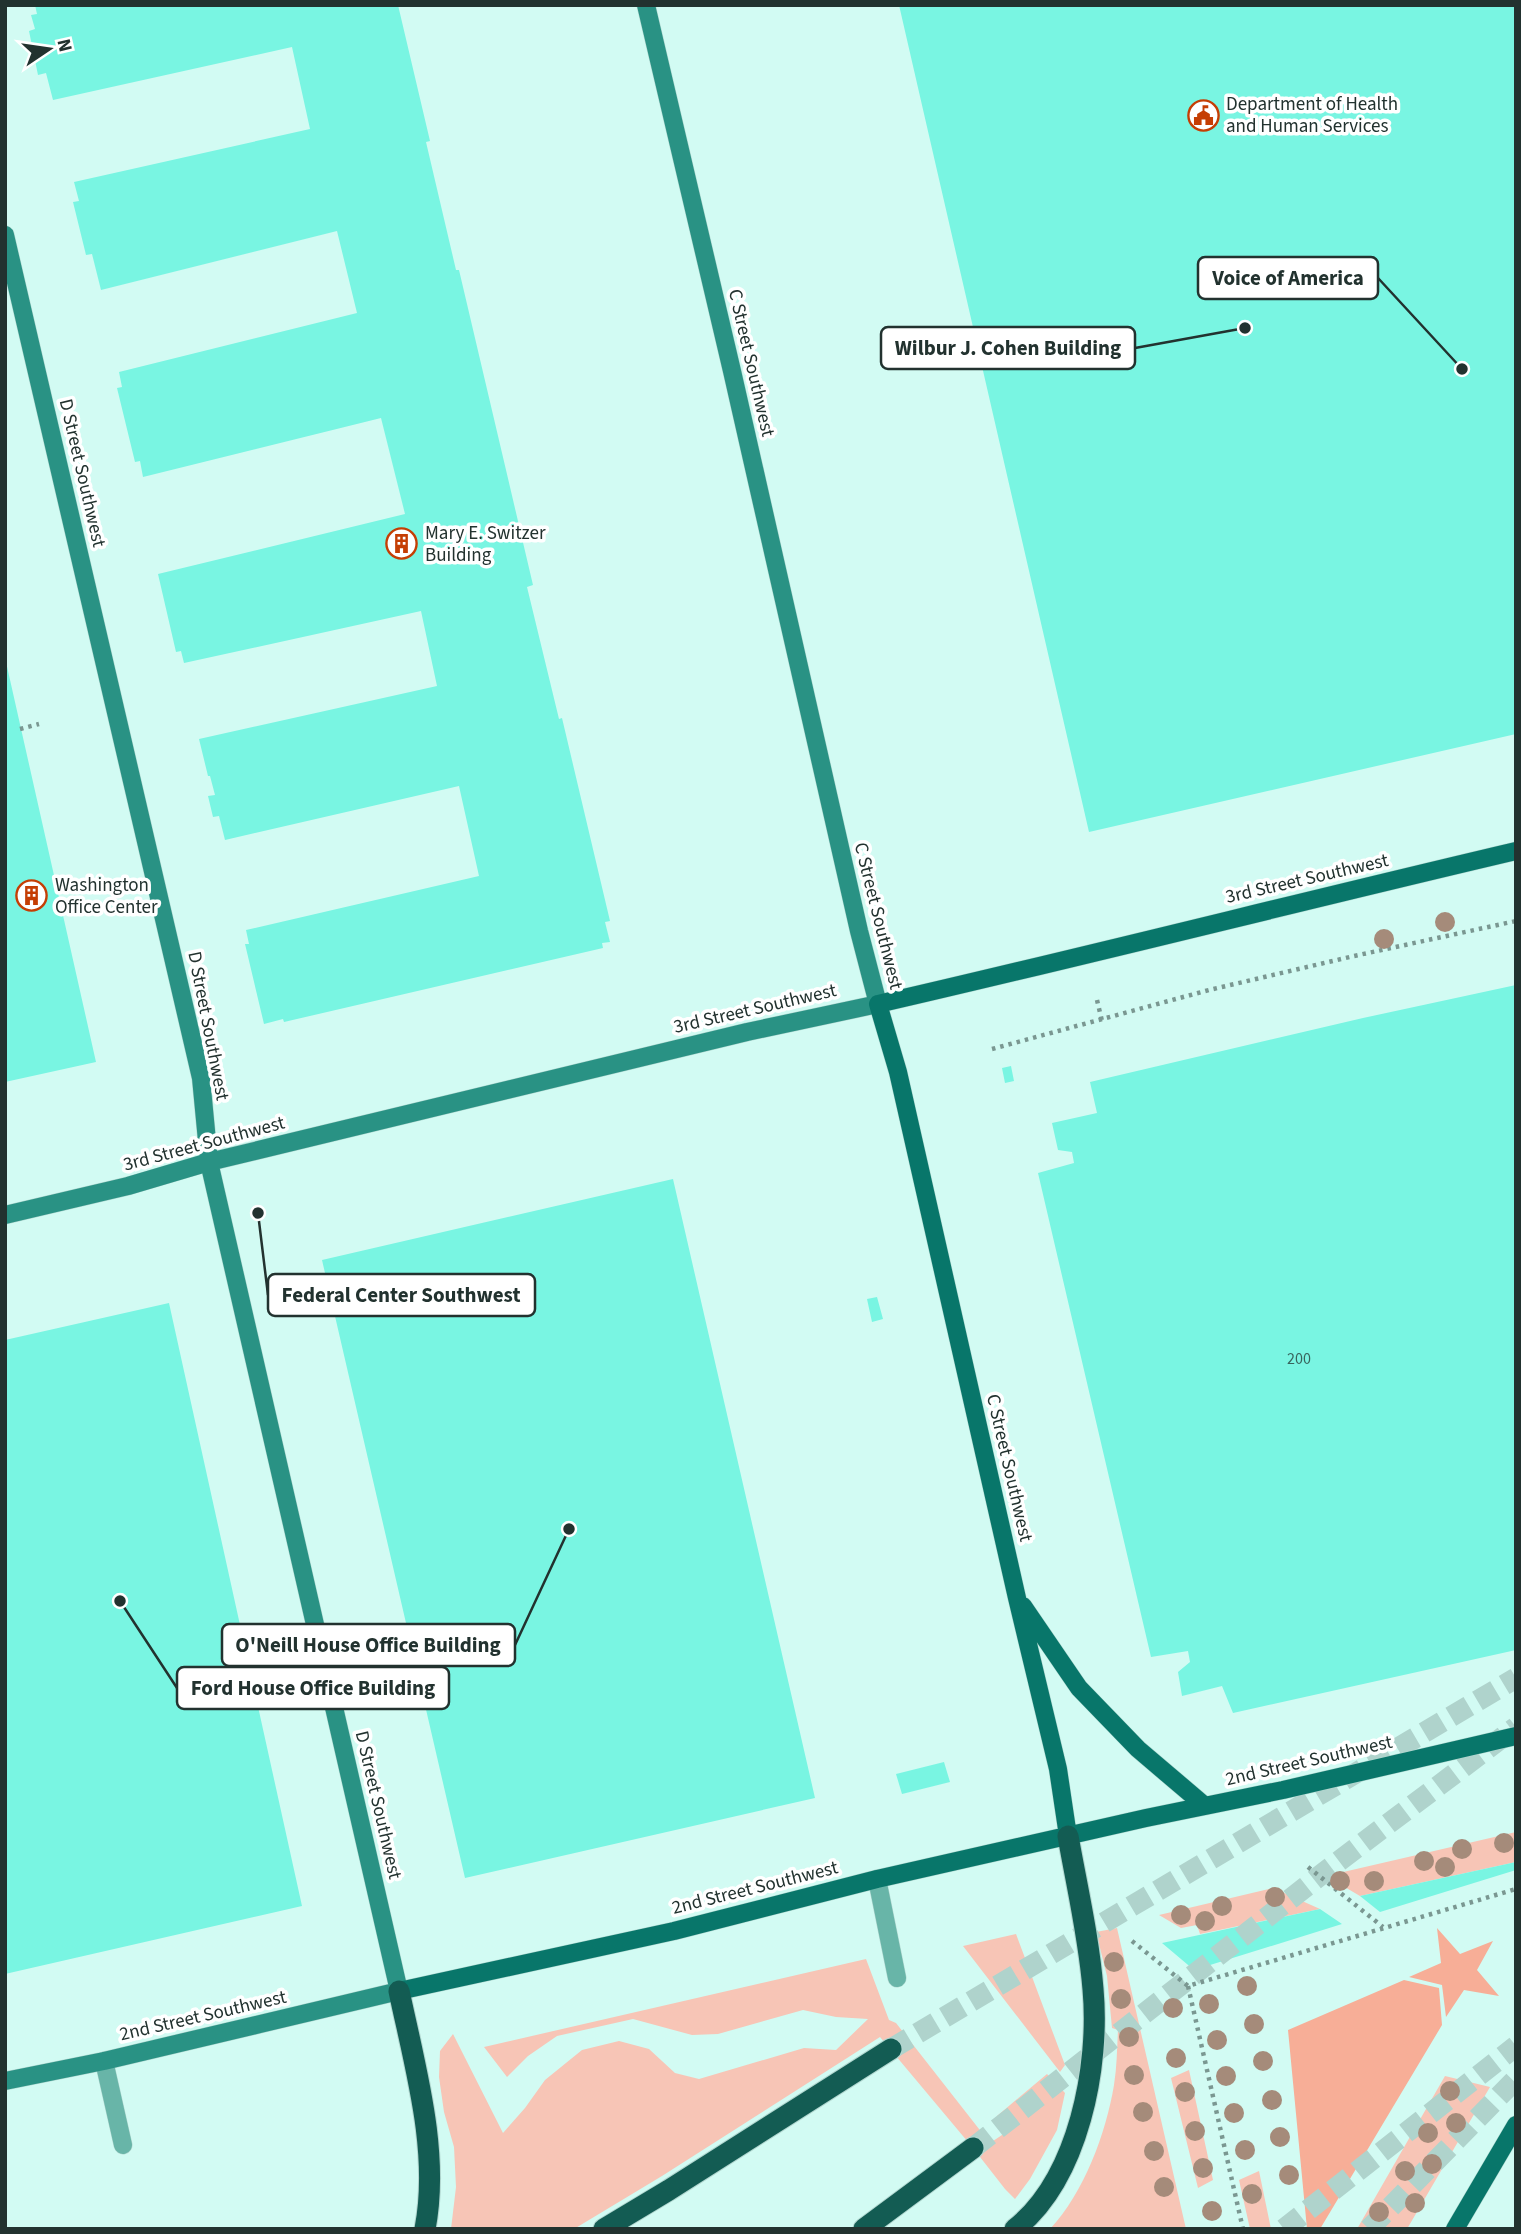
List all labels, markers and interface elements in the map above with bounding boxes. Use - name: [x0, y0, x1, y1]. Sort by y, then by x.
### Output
- north arrow: [14, 14, 84, 84]
- text: N: [50, 36, 79, 55]
- place label: Department of Health and Human Services: [1226, 91, 1398, 140]
- public building icon: Department of Health and Human Services: [1186, 98, 1220, 132]
- callout: Voice of America: [1198, 257, 1378, 299]
- text: Voice of America: [1211, 263, 1364, 293]
- street label: C Street Southwest: [721, 287, 781, 440]
- callout: Wilbur J. Cohen Building: [881, 327, 1135, 369]
- text: Wilbur J. Cohen Building: [895, 333, 1121, 363]
- street label: D Street Southwest: [52, 396, 112, 550]
- place label: Mary E. Switzer Building: [425, 520, 546, 569]
- building icon: Mary E. Switzer Building: [385, 527, 419, 561]
- street label: C Street Southwest: [847, 840, 909, 993]
- street label: 3rd Street Southwest: [1223, 847, 1392, 911]
- place label: Washington Office Center: [55, 872, 158, 921]
- building icon: Washington Office Center: [15, 879, 49, 913]
- street label: D Street Southwest: [180, 949, 236, 1103]
- street label: 3rd Street Southwest: [671, 977, 840, 1041]
- street label: 3rd Street Southwest: [120, 1109, 288, 1179]
- callout: Federal Center Southwest: [268, 1274, 535, 1316]
- text: Federal Center Southwest: [282, 1280, 520, 1310]
- house number: 200: [1287, 1348, 1311, 1370]
- street label: C Street Southwest: [979, 1392, 1039, 1545]
- callout: O'Neill House Office Building: [222, 1624, 515, 1666]
- text: O'Neill House Office Building: [235, 1630, 501, 1660]
- callout: Ford House Office Building: [177, 1667, 449, 1709]
- text: Ford House Office Building: [191, 1673, 435, 1703]
- street label: D Street Southwest: [348, 1728, 408, 1882]
- street label: 2nd Street Southwest: [1223, 1729, 1395, 1793]
- street label: 2nd Street Southwest: [669, 1854, 841, 1922]
- street label: 2nd Street Southwest: [117, 1984, 289, 2048]

